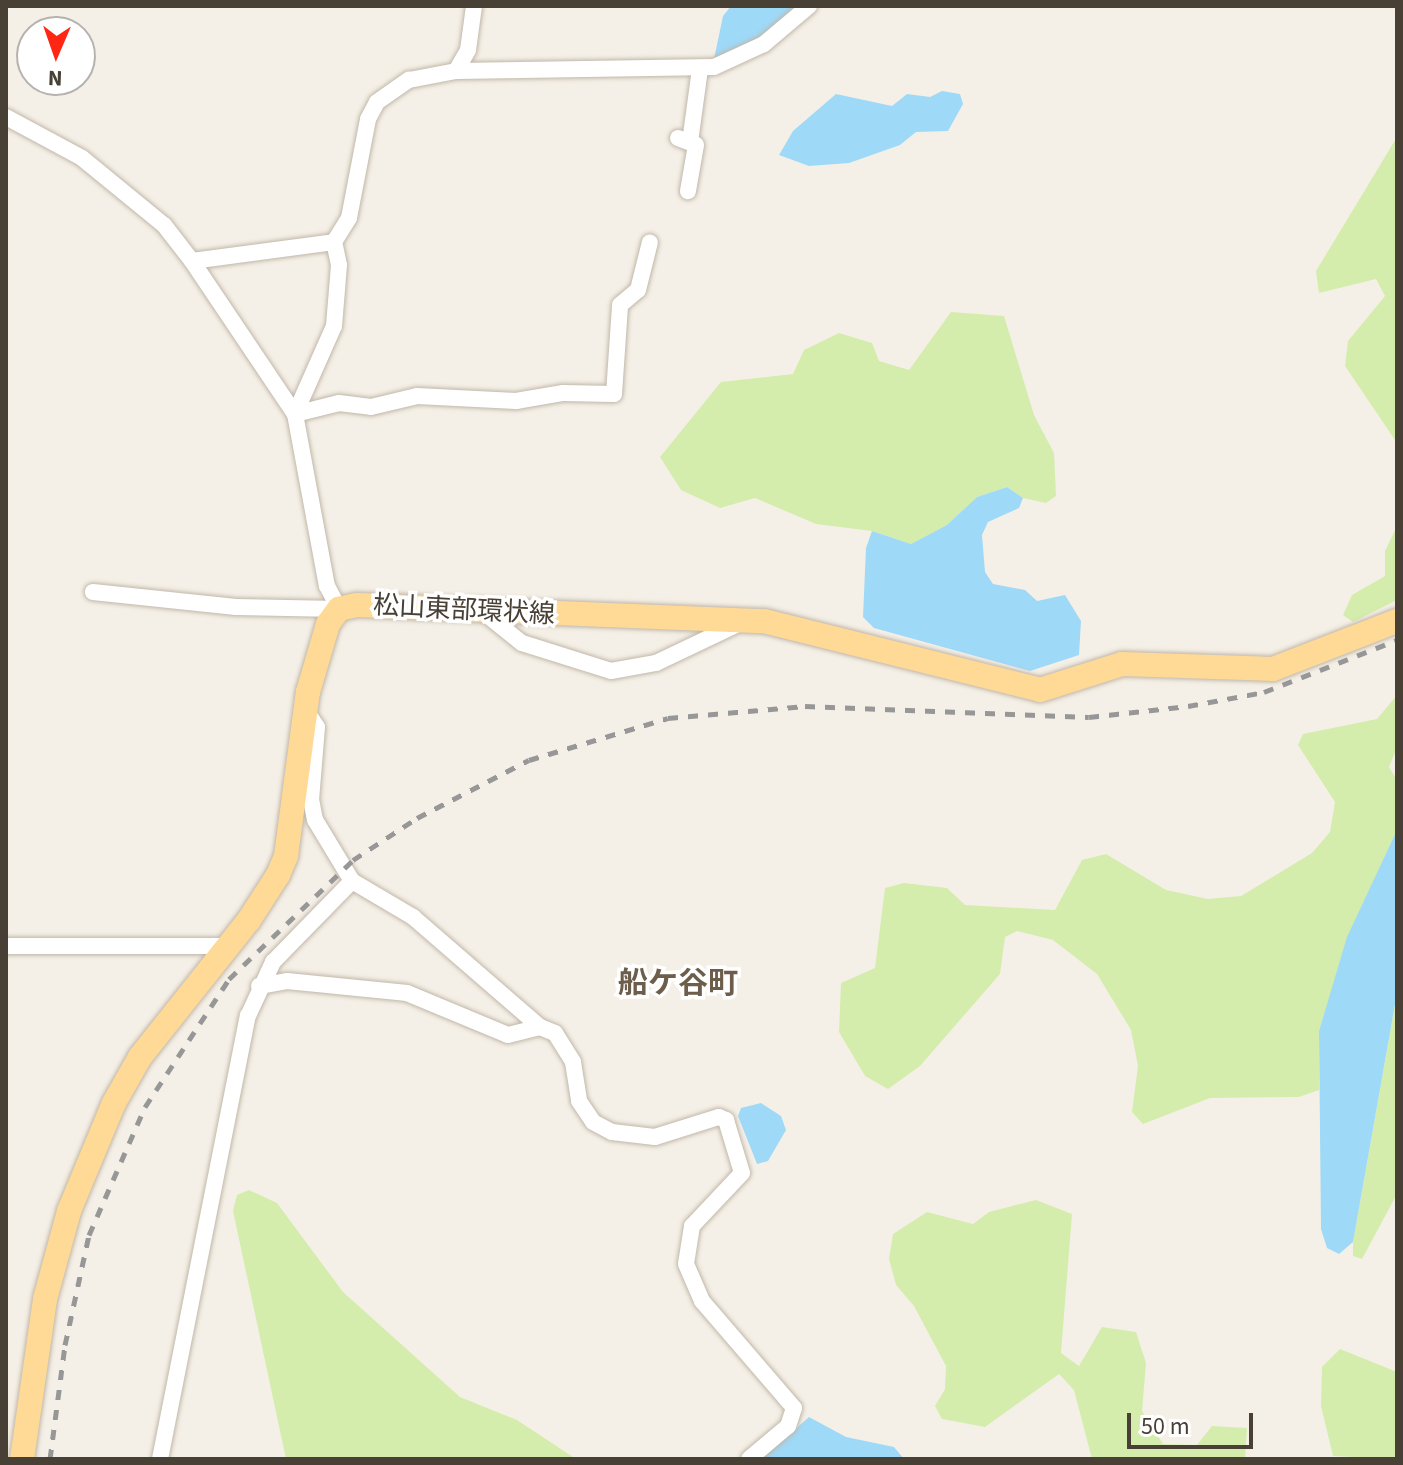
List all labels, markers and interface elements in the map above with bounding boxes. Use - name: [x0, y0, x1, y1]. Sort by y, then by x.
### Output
- north arrow: [16, 16, 96, 96]
- text: N: [47, 62, 63, 94]
- street label: 松山東部環状線: [372, 590, 556, 630]
- district label: 船ケ谷町: [618, 966, 738, 1002]
- scale bar: [1131, 1397, 1257, 1447]
- text: 50 m: [1141, 1409, 1190, 1444]

